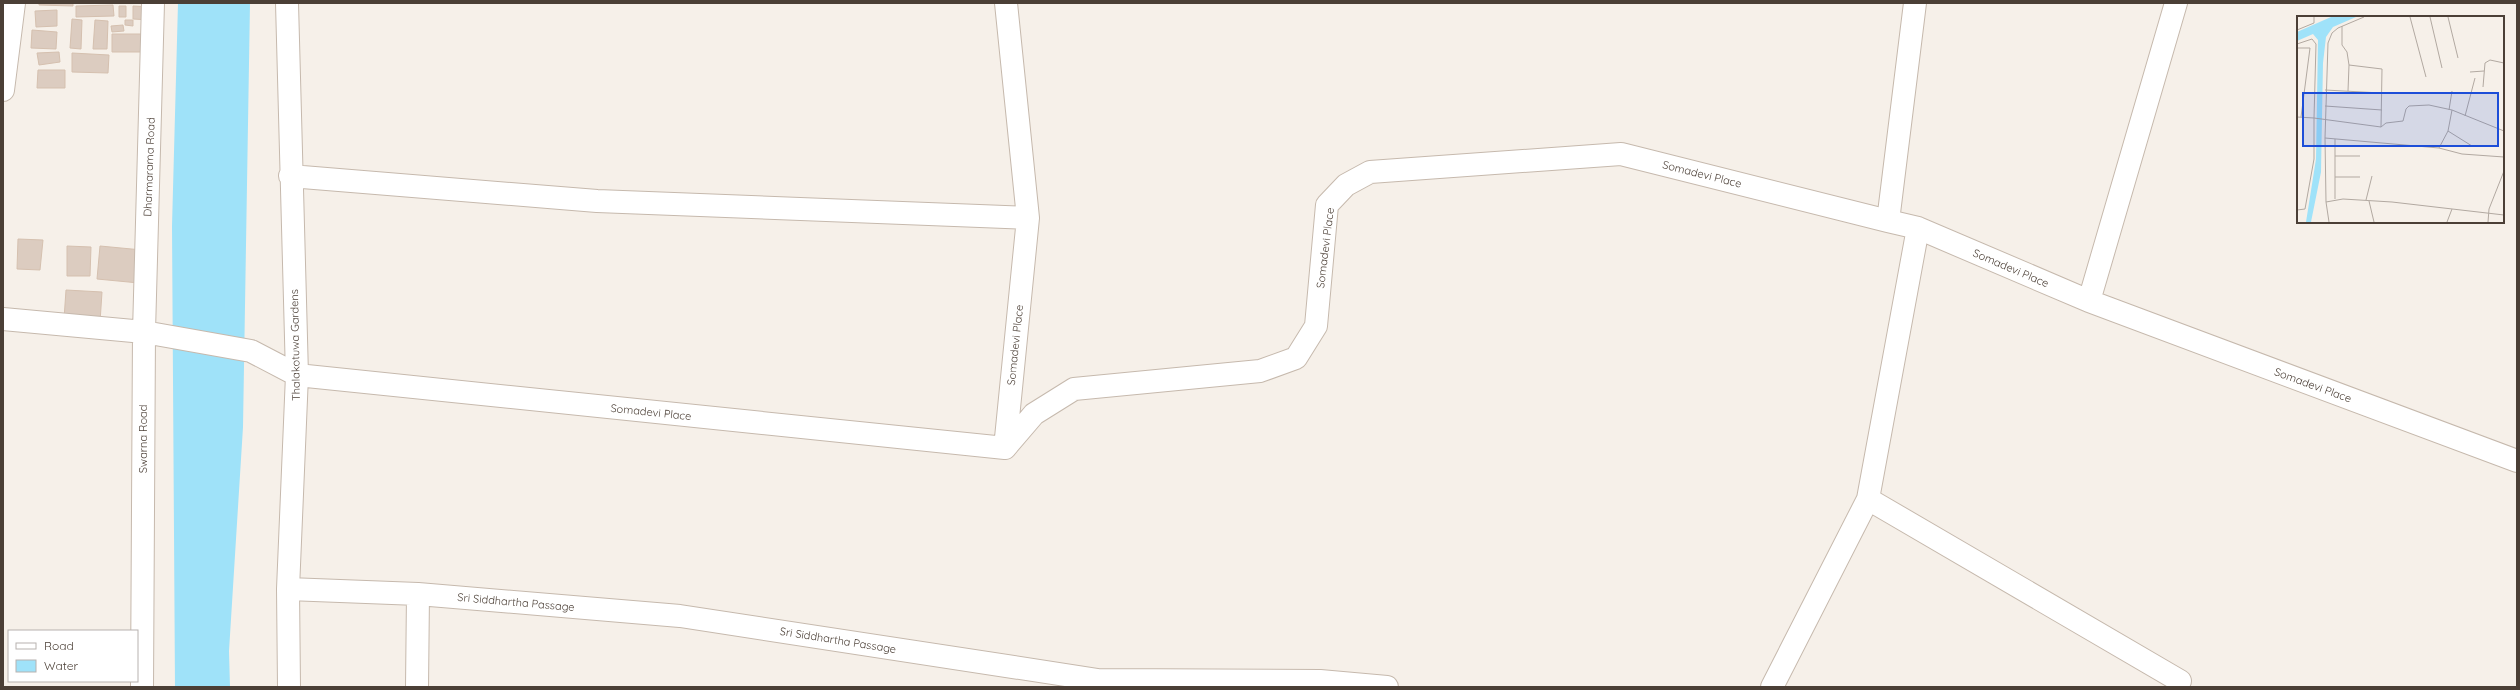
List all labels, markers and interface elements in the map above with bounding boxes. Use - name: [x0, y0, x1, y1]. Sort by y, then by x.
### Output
- inset map: [2297, 16, 2504, 223]
- street label: Dharmarama Road: [140, 117, 158, 217]
- street label: Somadevi Place: [1661, 157, 1743, 191]
- street label: Somadevi Place: [1313, 207, 1337, 289]
- street label: Somadevi Place: [1971, 246, 2051, 290]
- street label: Thalakotuwa Gardens: [287, 289, 303, 401]
- street label: Somadevi Place: [1004, 304, 1026, 386]
- street label: Somadevi Place: [2272, 365, 2354, 405]
- street label: Somadevi Place: [610, 401, 692, 423]
- street label: Swarna Road: [136, 405, 150, 473]
- street label: Sri Siddhartha Passage: [457, 590, 575, 614]
- street label: Sri Siddhartha Passage: [779, 624, 897, 656]
- legend: [8, 630, 138, 682]
- text: Road: [44, 638, 74, 653]
- text: Water: [44, 658, 79, 673]

